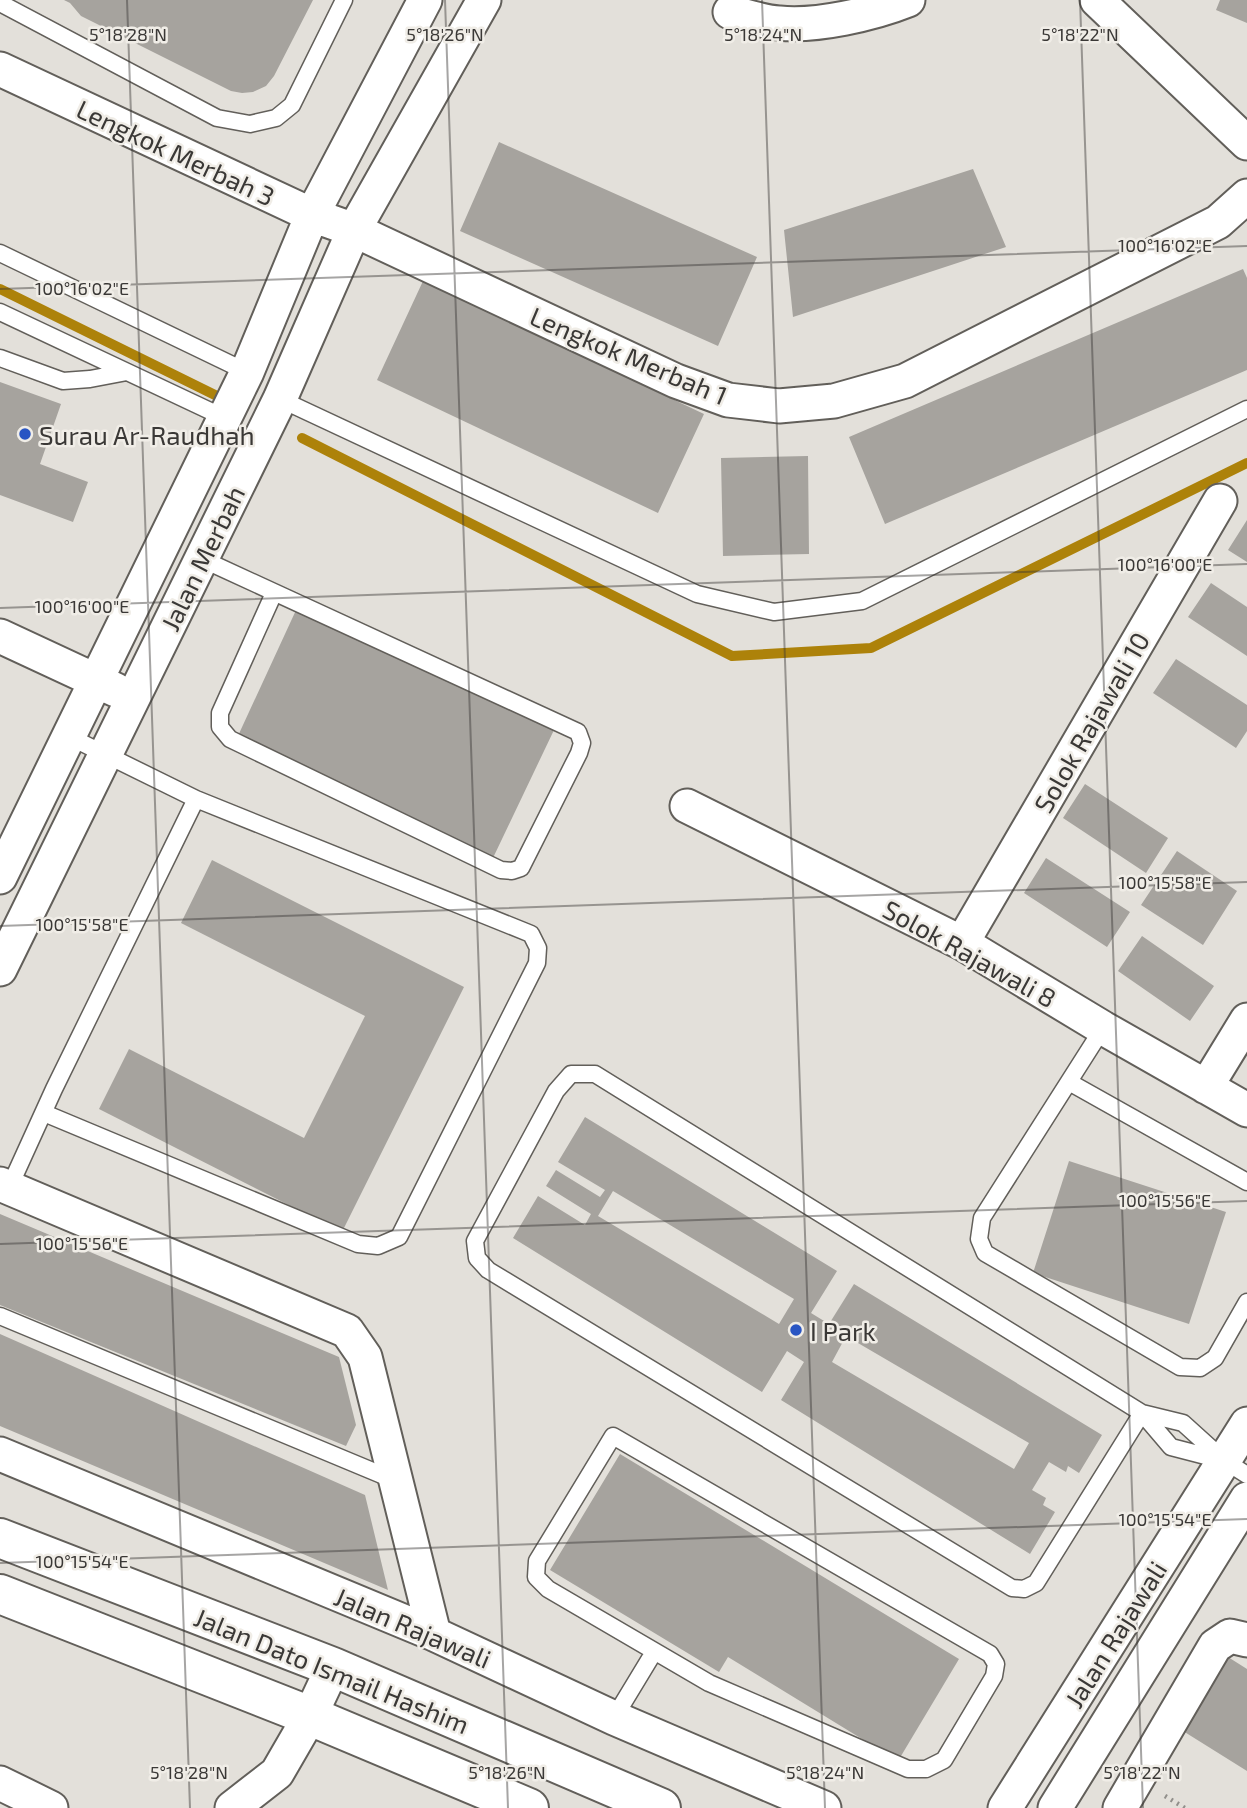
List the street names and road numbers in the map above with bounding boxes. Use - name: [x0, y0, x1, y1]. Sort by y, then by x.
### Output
- street label: Lengkok Merbah 3: [72, 93, 280, 211]
- street label: Lengkok Merbah 1: [526, 300, 732, 410]
- street label: Jalan Merbah: [154, 480, 250, 636]
- street label: Solok Rajawali 10: [1027, 626, 1155, 818]
- street label: Solok Rajawali 8: [878, 893, 1062, 1013]
- street label: Jalan Rajawali: [1058, 1555, 1172, 1713]
- street label: Jalan Rajawali: [330, 1580, 496, 1674]
- street label: Jalan Dato Ismail Hashim: [190, 1601, 474, 1739]

